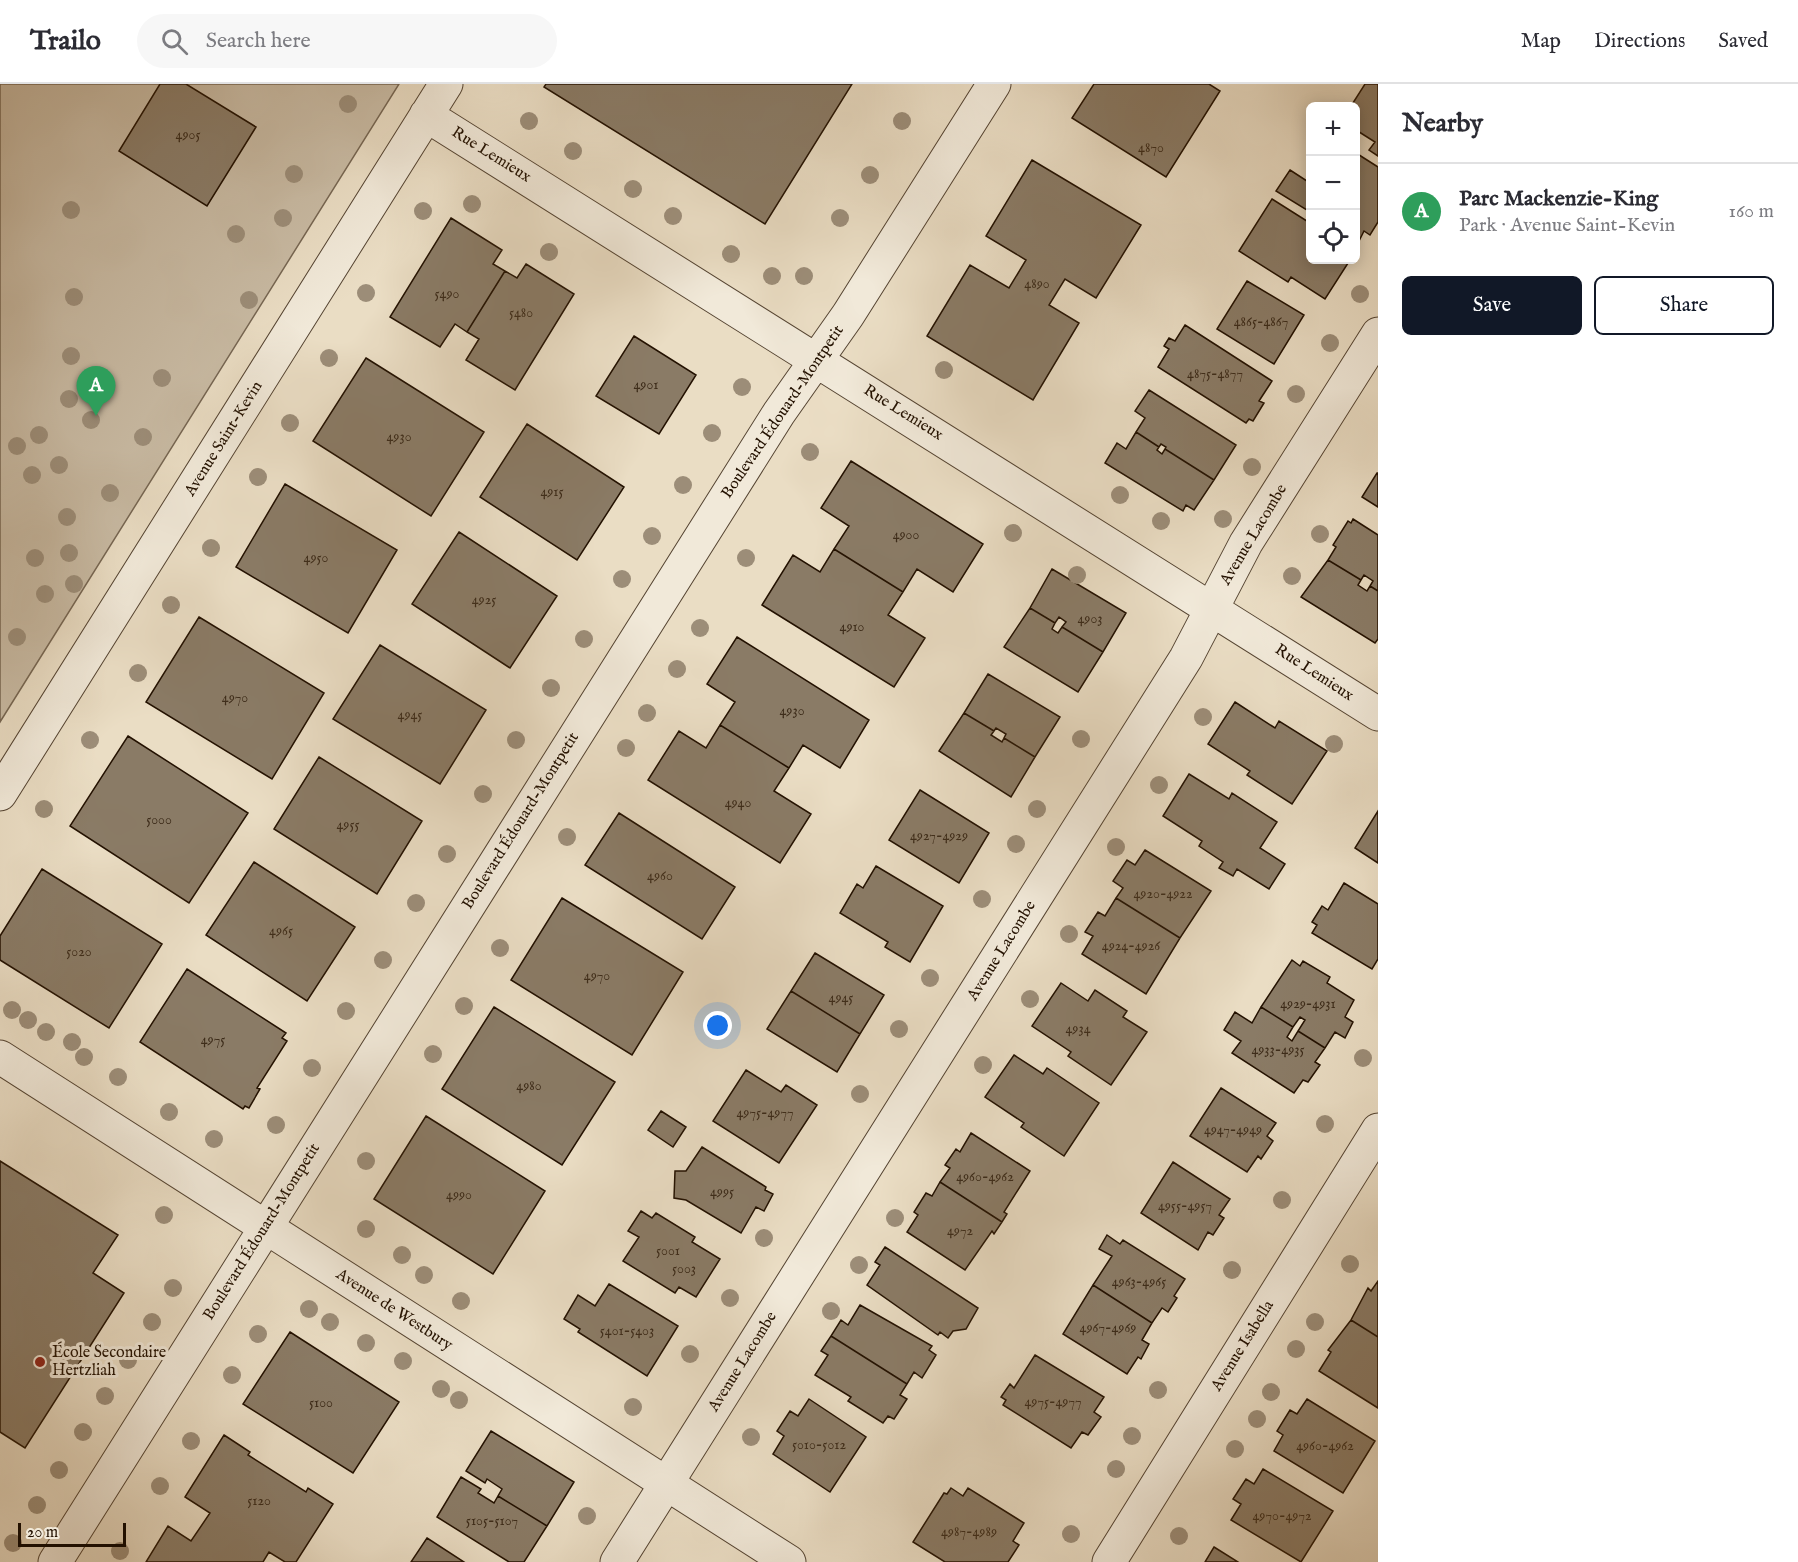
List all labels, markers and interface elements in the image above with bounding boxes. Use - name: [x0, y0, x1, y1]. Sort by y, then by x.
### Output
- search box: [137, 14, 557, 68]
- text: Trailo: [30, 24, 101, 59]
- icon: search: [158, 25, 191, 58]
- text: Search here: [206, 27, 311, 55]
- text: Map: [1521, 28, 1561, 55]
- text: Directions: [1594, 28, 1685, 55]
- text: Saved: [1718, 28, 1768, 55]
- map controls: [1306, 102, 1360, 264]
- button: +: [1306, 102, 1360, 156]
- text: Nearby: [1402, 107, 1483, 140]
- street label: Rue Lemieux: [448, 123, 535, 187]
- house number: 4905: [176, 126, 200, 144]
- house number: 4870: [1138, 139, 1164, 157]
- button: −: [1306, 156, 1360, 210]
- text: Parc Mackenzie-King: [1459, 185, 1658, 213]
- text: A: [1415, 199, 1428, 224]
- text: 160 m: [1728, 199, 1774, 224]
- button: locate: [1306, 210, 1360, 264]
- text: Park · Avenue Saint-Kevin: [1459, 213, 1675, 238]
- house number: 4890: [1024, 275, 1050, 293]
- button: Save: [1402, 276, 1582, 335]
- button: Share: [1594, 276, 1774, 335]
- house number: 5490: [435, 285, 460, 303]
- house number: 5480: [509, 304, 533, 322]
- house number: 4865-4867: [1234, 313, 1288, 331]
- street label: Boulevard Édouard-Montpetit: [716, 320, 849, 503]
- house number: 4875-4877: [1187, 365, 1243, 383]
- pin: A: [76, 366, 116, 416]
- house number: 4901: [634, 376, 658, 394]
- street label: Avenue Saint-Kevin: [180, 377, 268, 501]
- street label: Rue Lemieux: [860, 381, 947, 445]
- house number: 4930: [386, 428, 412, 446]
- street label: Avenue Lacombe: [1215, 481, 1292, 590]
- house number: 4915: [540, 483, 564, 501]
- house number: 4900: [893, 526, 919, 544]
- house number: 4950: [304, 549, 329, 567]
- house number: 4925: [472, 591, 496, 609]
- house number: 4903: [1077, 610, 1103, 628]
- house number: 4910: [840, 618, 865, 636]
- street label: Rue Lemieux: [1271, 640, 1357, 706]
- house number: 4970: [222, 689, 248, 707]
- house number: 4930: [779, 702, 805, 720]
- house number: 4945: [398, 706, 422, 724]
- street label: Boulevard Édouard-Montpetit: [457, 727, 584, 913]
- house number: 4940: [725, 794, 751, 812]
- house number: 5000: [146, 811, 172, 829]
- house number: 4955: [336, 816, 360, 834]
- house number: 4927-4929: [910, 827, 968, 845]
- house number: 4960: [647, 867, 673, 885]
- house number: 4920-4922: [1133, 885, 1193, 903]
- street label: Avenue Lacombe: [963, 897, 1041, 1006]
- house number: 4965: [269, 922, 293, 940]
- house number: 4924-4926: [1102, 937, 1161, 955]
- house number: 5020: [66, 943, 92, 961]
- house number: 4970: [584, 967, 610, 985]
- house number: 4945: [829, 989, 853, 1007]
- house number: 4929-4931: [1280, 995, 1336, 1013]
- your location: [703, 1011, 732, 1040]
- house number: 4934: [1065, 1020, 1091, 1038]
- house number: 4975: [201, 1031, 225, 1049]
- house number: 4933-4935: [1251, 1041, 1305, 1059]
- house number: 4980: [516, 1077, 542, 1095]
- house number: 4975-4977: [736, 1104, 794, 1122]
- house number: 4947-4949: [1204, 1121, 1262, 1139]
- street label: Boulevard Édouard-Montpetit: [198, 1138, 325, 1324]
- house number: 4960-4962: [956, 1168, 1014, 1186]
- house number: 4995: [710, 1183, 734, 1201]
- house number: 4990: [446, 1186, 472, 1204]
- house number: 4955-4957: [1158, 1197, 1212, 1215]
- house number: 4972: [947, 1222, 973, 1240]
- house number: 5001: [656, 1242, 680, 1260]
- house number: 5003: [672, 1260, 696, 1278]
- street label: Avenue de Westbury: [331, 1264, 456, 1355]
- house number: 4963-4965: [1112, 1273, 1166, 1291]
- street label: Avenue Isabella: [1207, 1297, 1279, 1396]
- street label: Avenue Lacombe: [704, 1308, 782, 1417]
- house number: 4967-4969: [1080, 1319, 1136, 1337]
- house number: 5401-5403: [600, 1322, 654, 1340]
- place label: École Secondaire Hertzliah: [52, 1341, 166, 1381]
- marker: École Secondaire Hertzliah: [33, 1355, 47, 1369]
- house number: 4975-4977: [1024, 1393, 1082, 1411]
- house number: 5100: [309, 1394, 333, 1412]
- house number: 5010-5012: [792, 1436, 846, 1454]
- house number: 4960-4962: [1296, 1437, 1354, 1455]
- house number: 5120: [247, 1492, 271, 1510]
- house number: 4970-4972: [1253, 1507, 1312, 1525]
- house number: 5105-5107: [466, 1512, 518, 1530]
- scale bar: [18, 1520, 126, 1548]
- text: 20 m: [27, 1523, 58, 1543]
- house number: 4987-4989: [941, 1523, 997, 1541]

